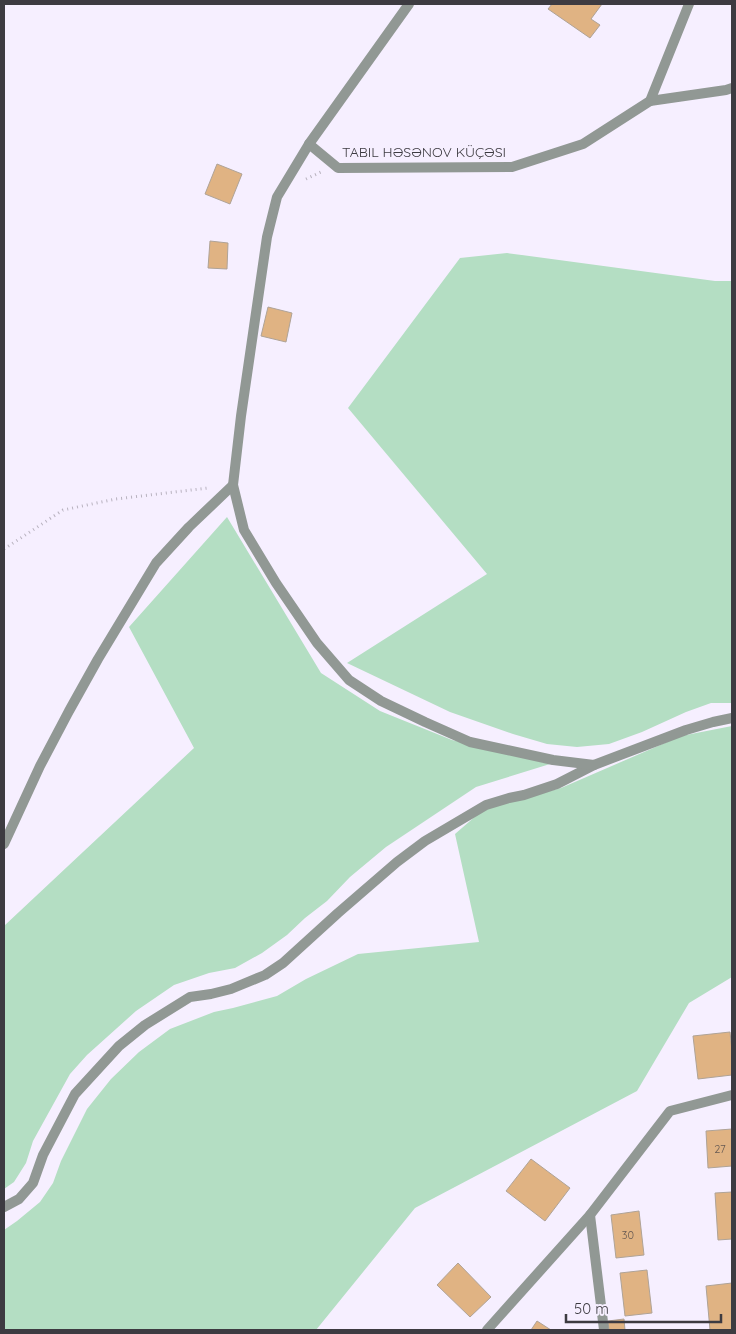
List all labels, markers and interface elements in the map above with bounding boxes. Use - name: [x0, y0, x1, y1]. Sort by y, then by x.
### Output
- street label: TABIL HƏSƏNOV KÜÇƏSI: [342, 143, 506, 161]
- house number: 27: [714, 1142, 726, 1156]
- house number: 30: [622, 1228, 634, 1242]
- scale bar: [566, 1292, 721, 1324]
- text: 50 m: [574, 1299, 609, 1318]

